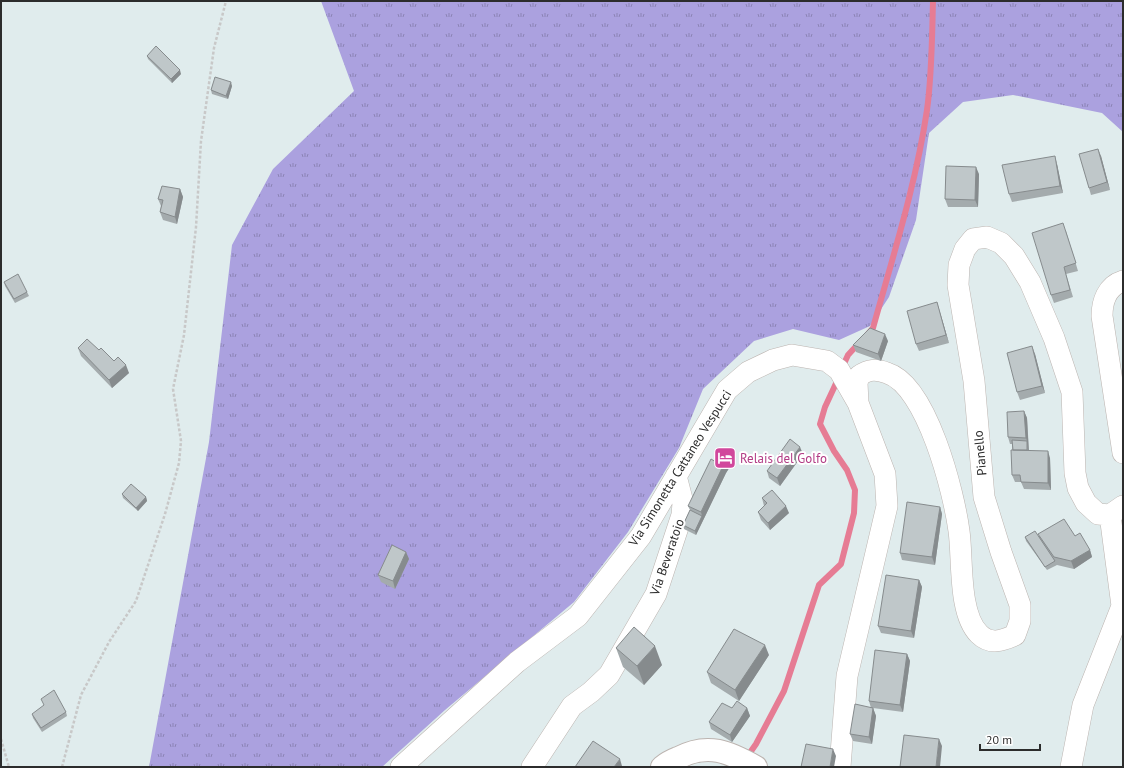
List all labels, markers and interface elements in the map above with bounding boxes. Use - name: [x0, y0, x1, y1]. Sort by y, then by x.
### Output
- street label: Via Simonetta Cattaneo Vespucci: [624, 387, 735, 550]
- street label: Pianello: [970, 430, 990, 476]
- hotel icon: Relais del Golfo: [712, 445, 738, 471]
- place label: Relais del Golfo: [740, 450, 827, 467]
- street label: Via Beveratoio: [646, 516, 688, 599]
- scale bar: [980, 726, 1040, 752]
- text: 20 m: [986, 732, 1012, 747]

